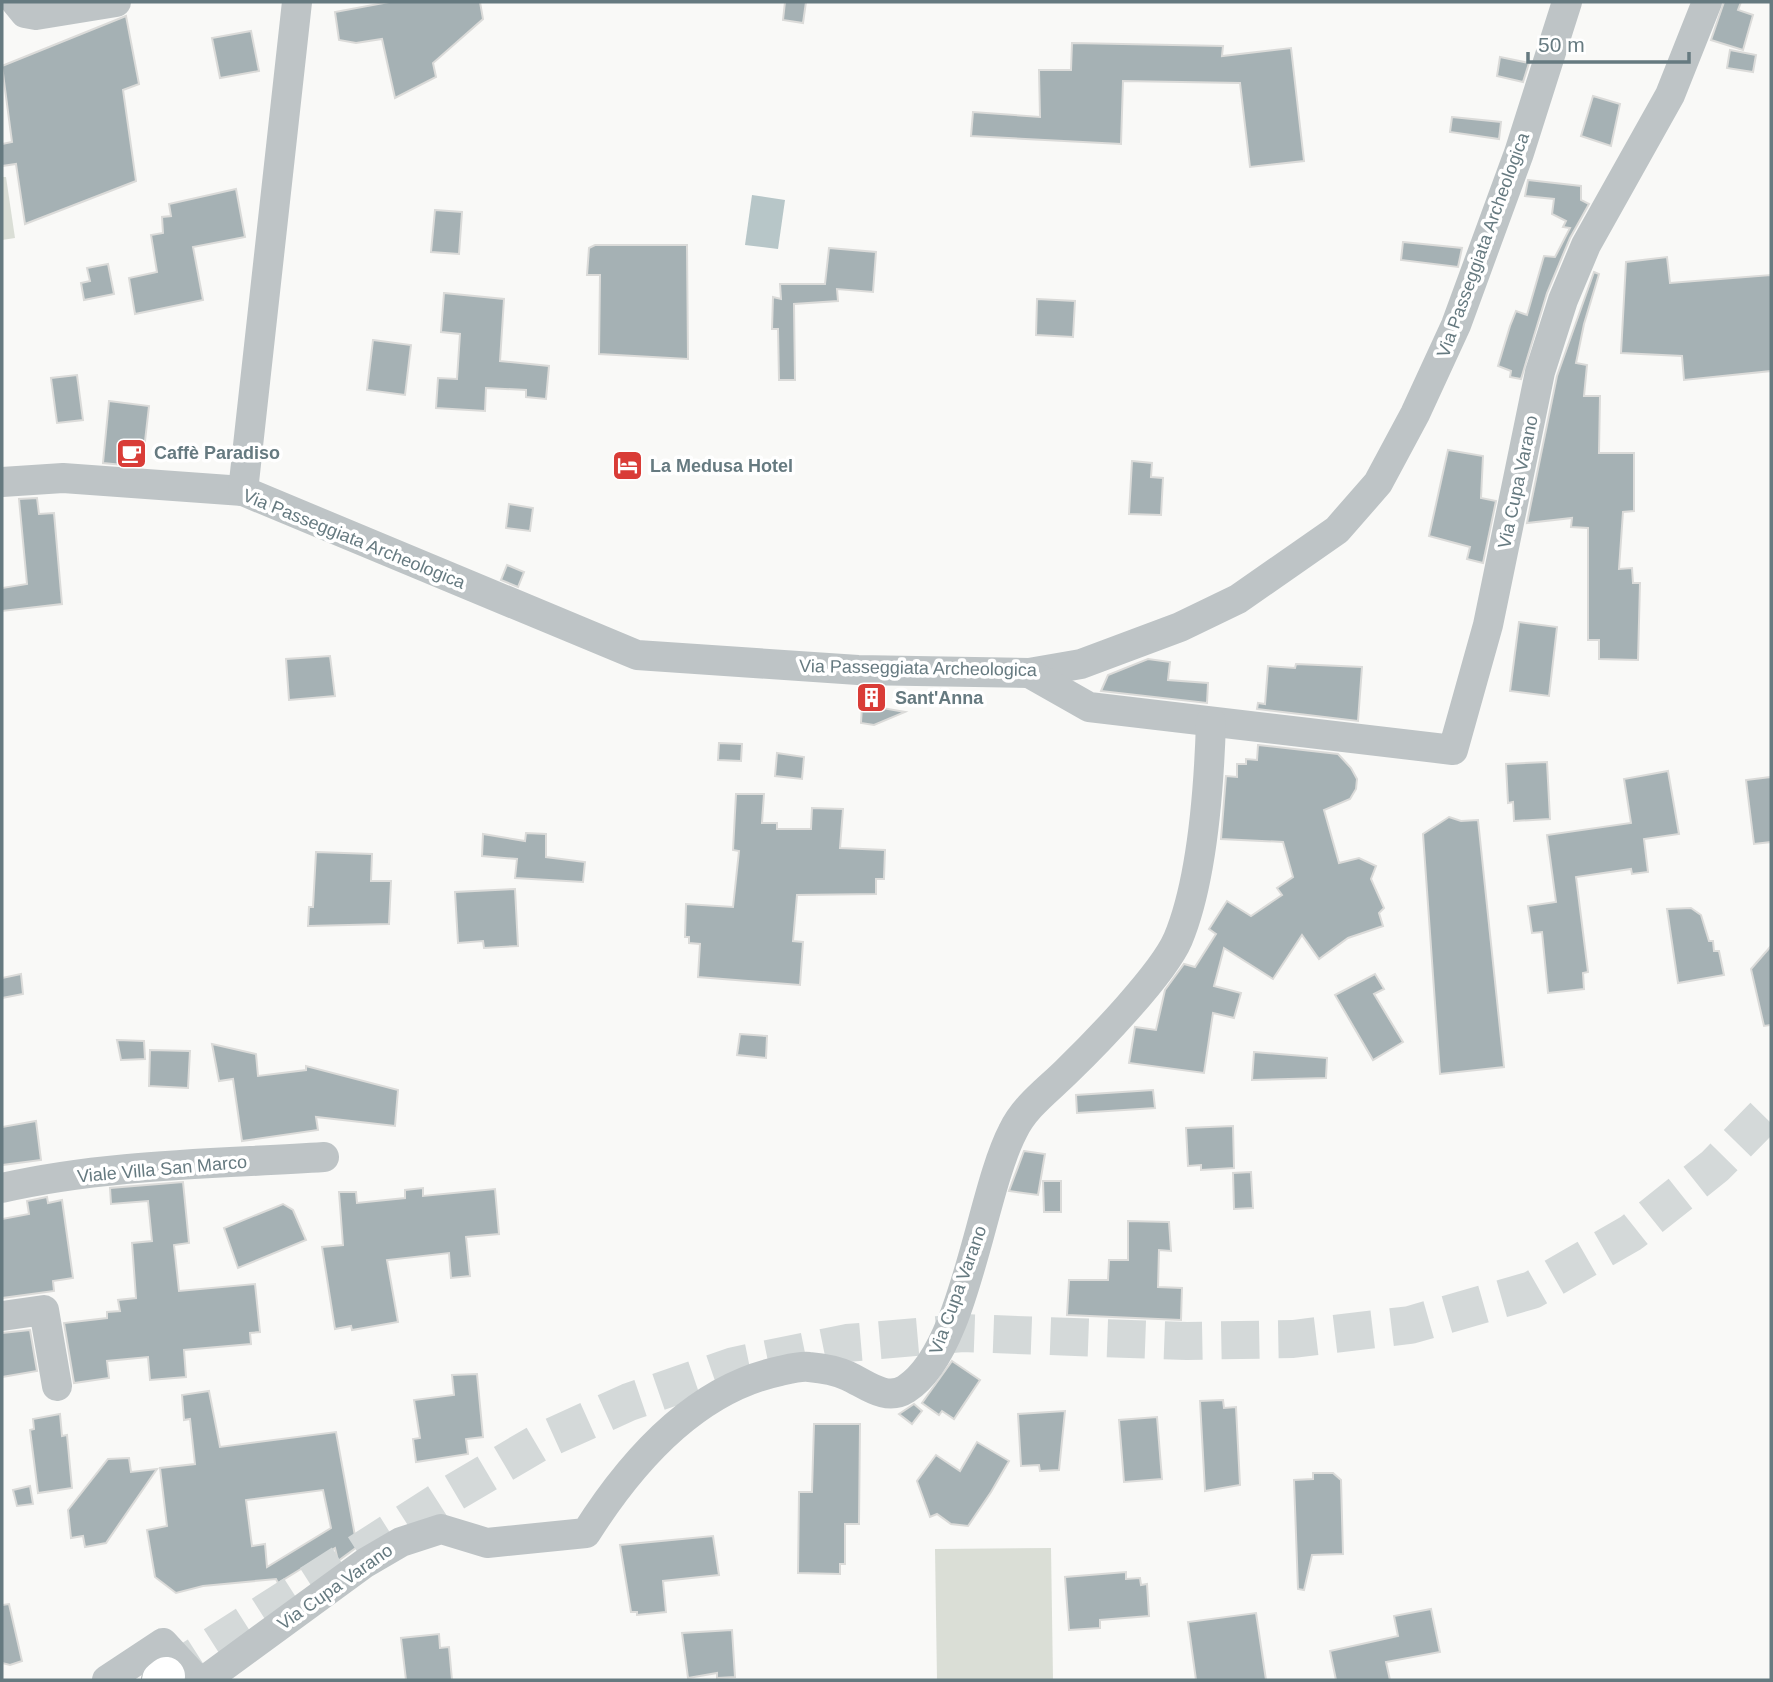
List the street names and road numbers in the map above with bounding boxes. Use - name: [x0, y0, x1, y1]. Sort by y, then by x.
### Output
- street label: Via Passeggiata Archeologica: [1433, 129, 1533, 360]
- street label: Via Cupa Varano: [1494, 414, 1542, 550]
- street label: Via Passeggiata Archeologica: [240, 485, 469, 593]
- street label: Via Passeggiata Archeologica: [799, 656, 1038, 680]
- street label: Viale Villa San Marco: [76, 1152, 248, 1186]
- street label: Via Cupa Varano: [925, 1223, 991, 1357]
- street label: Via Cupa Varano: [274, 1540, 396, 1634]

